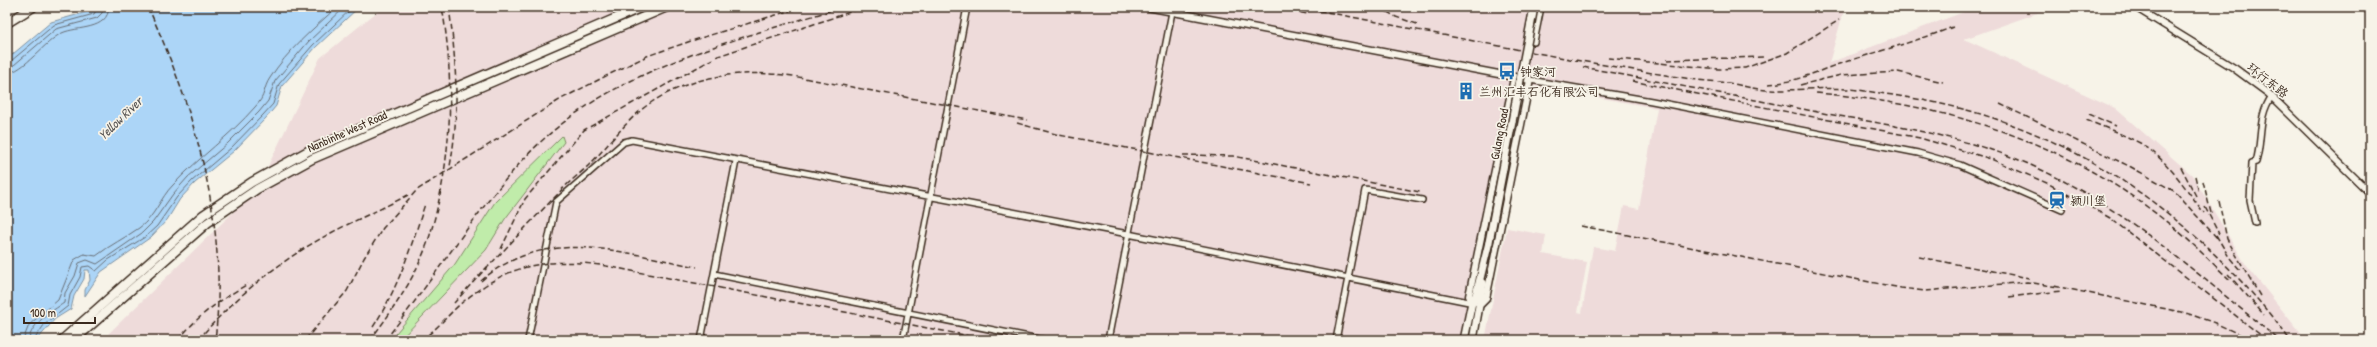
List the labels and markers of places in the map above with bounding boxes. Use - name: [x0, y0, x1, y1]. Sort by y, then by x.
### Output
- bus stop icon: 钟家河: [1497, 61, 1517, 81]
- place label: 钟家河: [1520, 63, 1556, 80]
- building icon: 兰州汇丰石化有限公司: [1456, 81, 1476, 101]
- place label: 兰州汇丰石化有限公司: [1479, 83, 1599, 100]
- station icon: 颍川堡: [2047, 190, 2067, 210]
- place label: 颍川堡: [2070, 192, 2106, 209]

